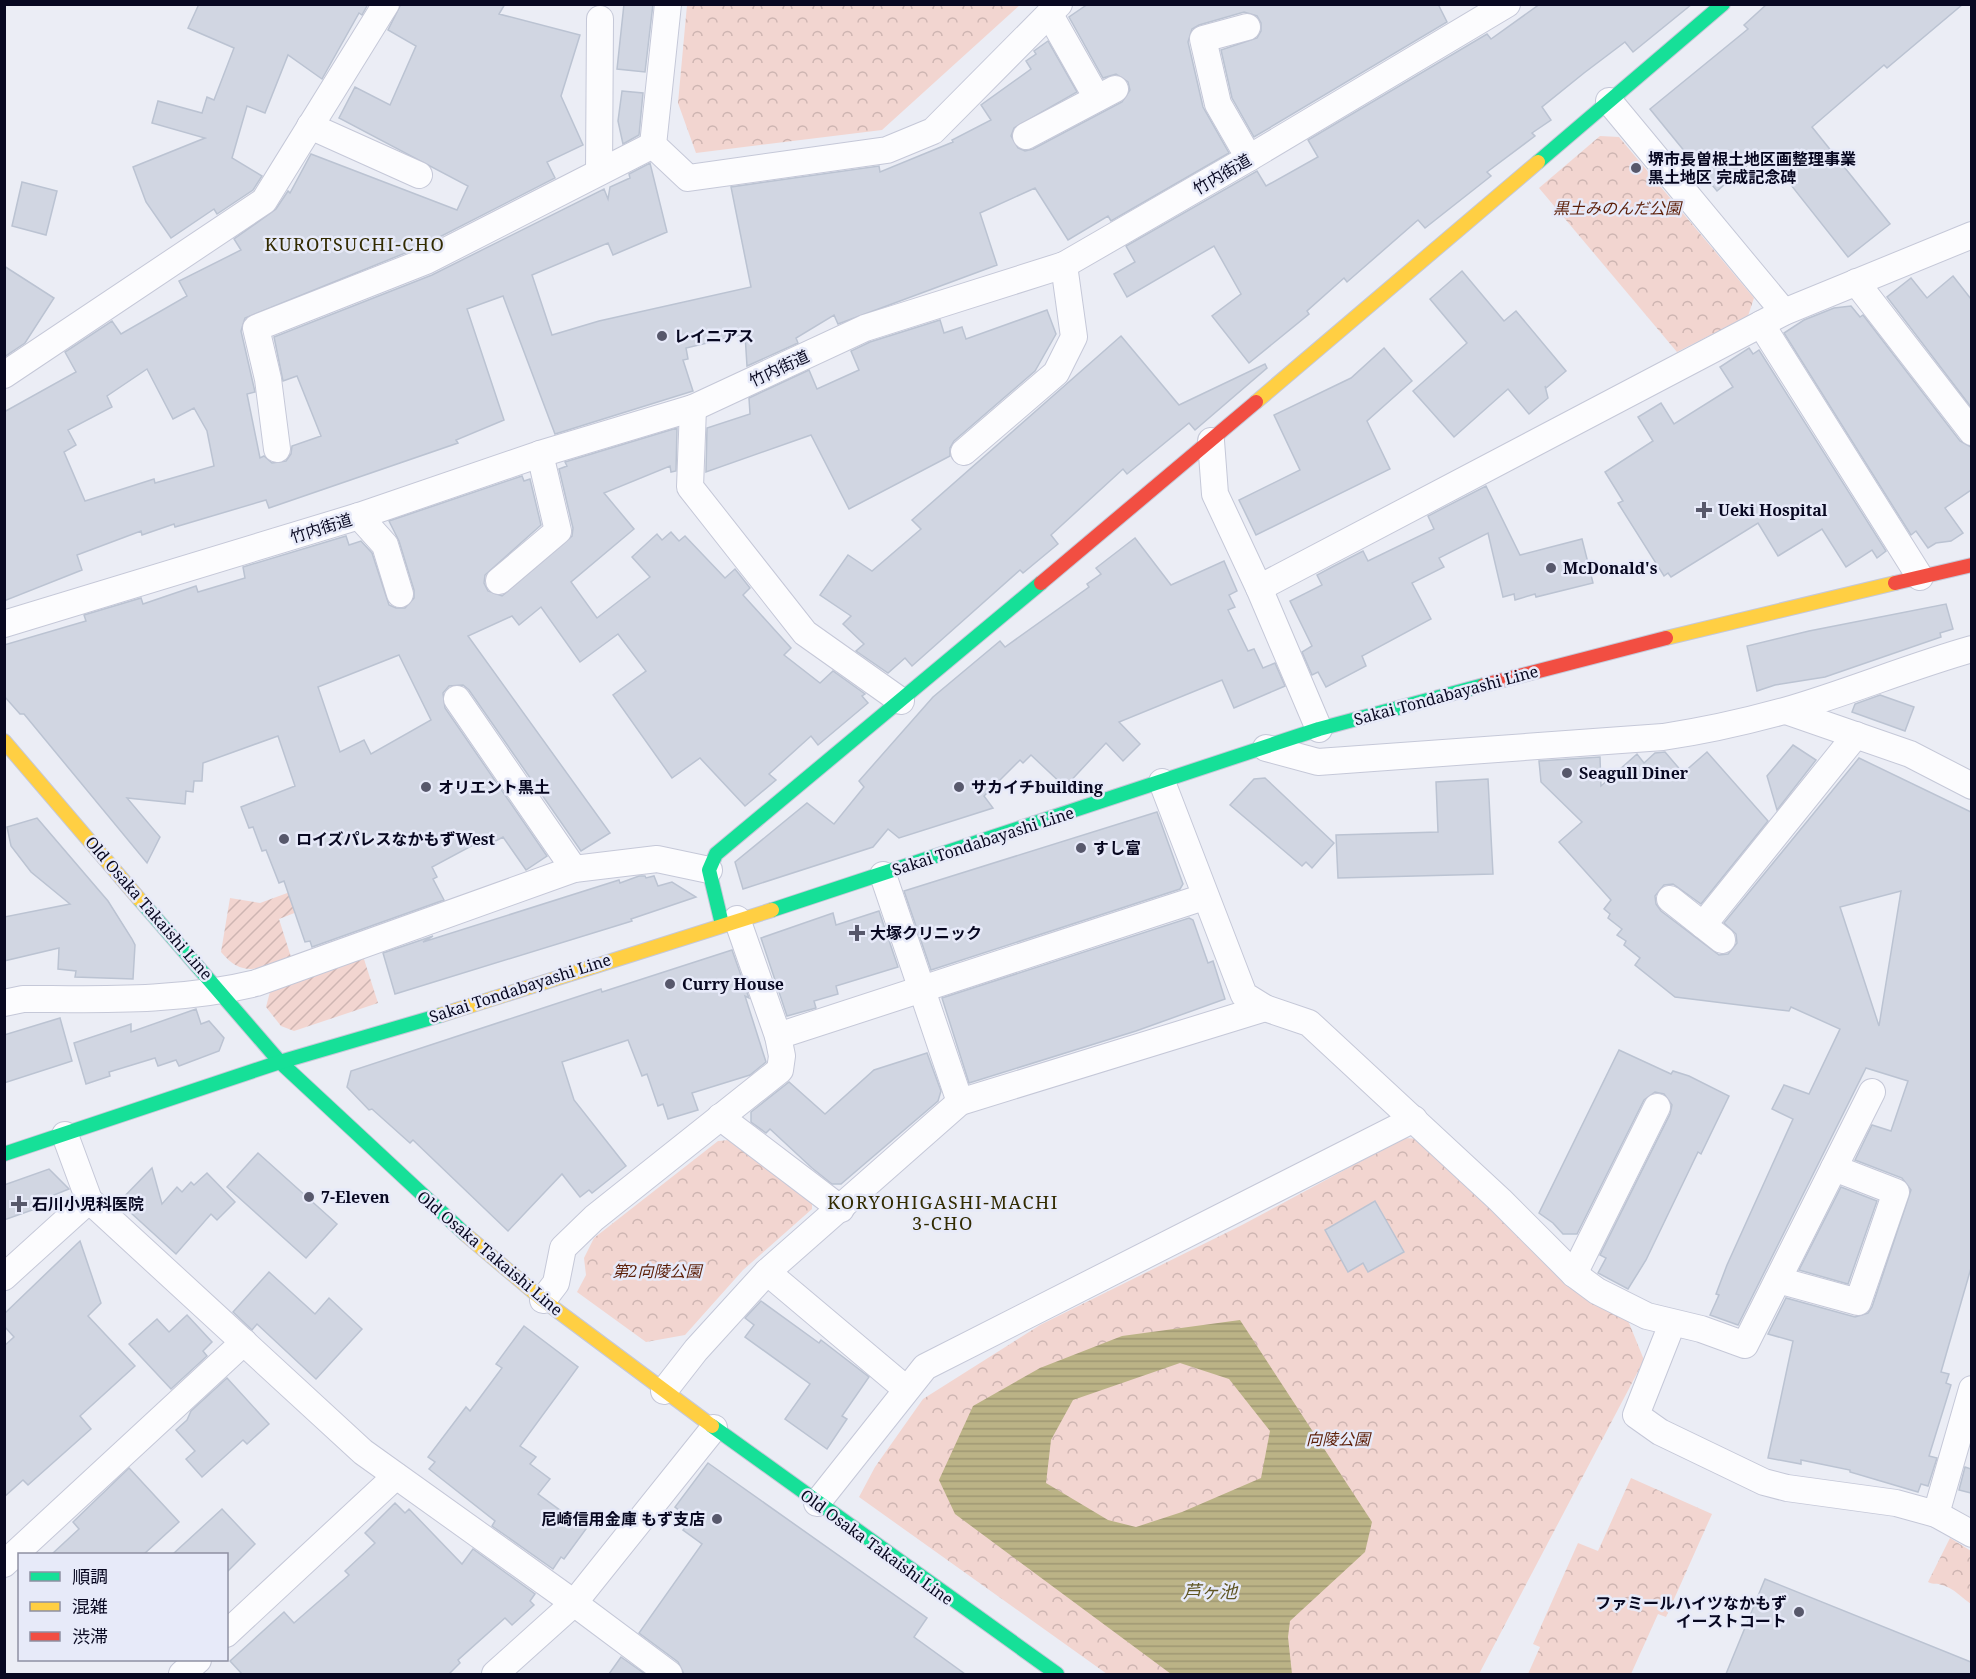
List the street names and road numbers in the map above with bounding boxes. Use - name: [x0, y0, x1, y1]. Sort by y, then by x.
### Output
- street label: 竹内街道: [1189, 148, 1255, 200]
- street label: 竹内街道: [745, 345, 813, 391]
- street label: 竹内街道: [287, 508, 355, 548]
- street label: Sakai Tondabayashi Line: [1351, 660, 1541, 730]
- street label: Sakai Tondabayashi Line: [889, 801, 1077, 881]
- street label: Old Osaka Takaishi Line: [80, 831, 218, 985]
- street label: Sakai Tondabayashi Line: [426, 948, 614, 1028]
- street label: Old Osaka Takaishi Line: [412, 1185, 568, 1321]
- street label: Old Osaka Takaishi Line: [796, 1484, 958, 1610]

